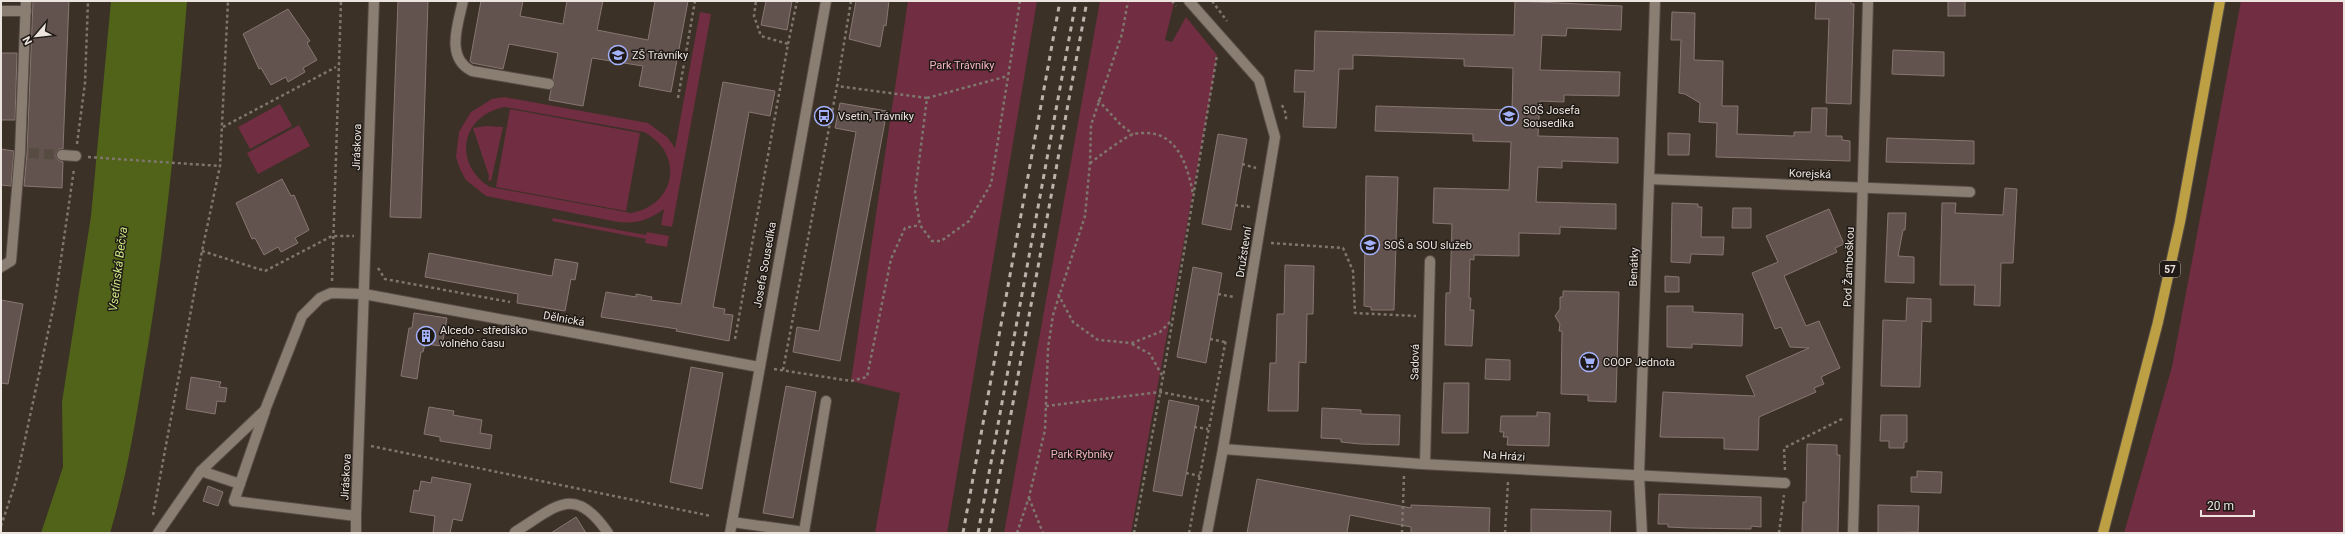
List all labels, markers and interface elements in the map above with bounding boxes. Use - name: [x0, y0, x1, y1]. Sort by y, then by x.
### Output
- north arrow: [16, 16, 56, 56]
- text: N: [20, 34, 35, 47]
- school or university icon: ZŠ Trávníky: [607, 44, 629, 66]
- place label: ZŠ Trávníky: [632, 49, 689, 62]
- park label: Park Trávníky: [929, 59, 995, 72]
- place label: SOŠ Josefa Sousedíka: [1523, 104, 1580, 130]
- bus stop icon: Vsetín, Trávníky: [813, 105, 835, 127]
- school or university icon: SOŠ Josefa Sousedíka: [1498, 105, 1520, 127]
- place label: Vsetín, Trávníky: [838, 110, 915, 123]
- street label: Jiráskova: [350, 123, 364, 171]
- street label: Korejská: [1789, 167, 1831, 181]
- street label: Josefa Sousedíka: [751, 221, 779, 309]
- street label: Družstevní: [1234, 224, 1255, 279]
- water label: Vsetínská Bečva: [106, 226, 130, 312]
- street label: Pod Žamboškou: [1841, 227, 1857, 307]
- school or university icon: SOŠ a SOU služeb: [1359, 234, 1381, 256]
- place label: SOŠ a SOU služeb: [1384, 239, 1472, 252]
- street label: Benátky: [1627, 246, 1641, 287]
- road number: 57: [2160, 261, 2180, 277]
- street label: Dělnická: [542, 309, 586, 329]
- place label: Alcedo - středisko volného času: [440, 324, 528, 350]
- building icon: Alcedo - středisko volného času: [415, 325, 437, 347]
- street label: Sadová: [1408, 344, 1422, 380]
- supermarket icon: COOP Jednota: [1578, 351, 1600, 373]
- place label: COOP Jednota: [1603, 356, 1675, 369]
- park label: Park Rybníky: [1051, 448, 1114, 461]
- street label: Na Hrázi: [1483, 448, 1525, 464]
- street label: Jiráskova: [338, 453, 354, 501]
- scale bar: [2201, 492, 2254, 518]
- text: 20 m: [2207, 499, 2234, 513]

